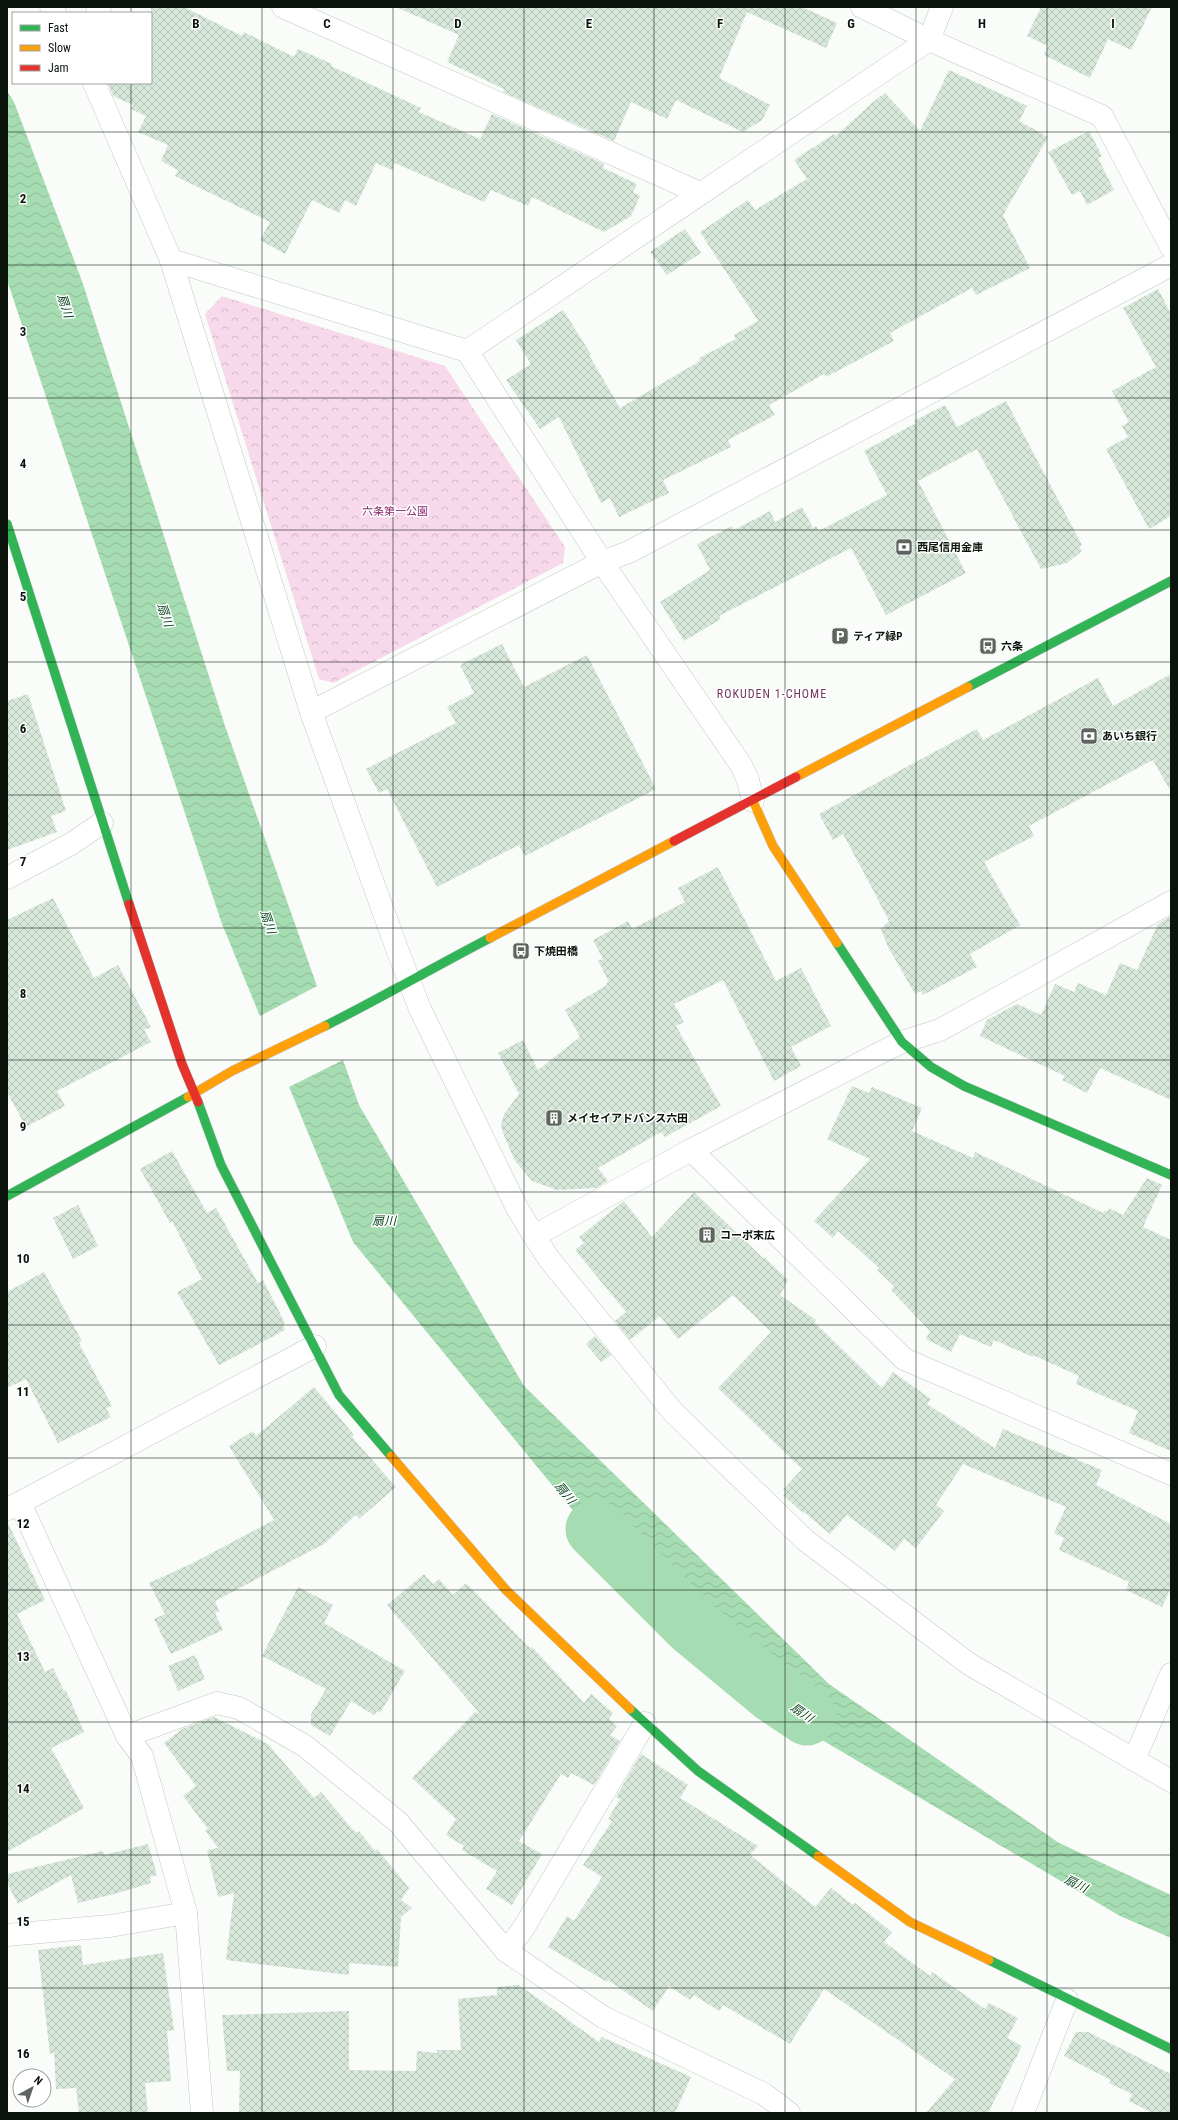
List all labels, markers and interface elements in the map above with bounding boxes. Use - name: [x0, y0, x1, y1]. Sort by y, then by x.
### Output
- legend: [12, 12, 152, 84]
- text: B: [192, 16, 200, 31]
- text: C: [323, 16, 331, 31]
- text: D: [454, 16, 462, 31]
- text: E: [586, 16, 593, 31]
- text: F: [717, 16, 723, 31]
- text: G: [847, 16, 855, 31]
- text: H: [978, 16, 986, 31]
- text: I: [1111, 16, 1115, 31]
- text: Fast: [48, 21, 69, 35]
- text: Slow: [48, 41, 71, 55]
- text: Jam: [48, 61, 69, 75]
- text: 2: [20, 191, 27, 206]
- water label: 扇川: [55, 292, 76, 321]
- text: 3: [20, 324, 26, 339]
- text: 4: [20, 456, 27, 471]
- park label: 六条第一公園: [362, 505, 428, 518]
- bank icon: 西尾信用金庫: [894, 537, 914, 557]
- place label: 西尾信用金庫: [917, 541, 983, 554]
- text: 5: [20, 589, 27, 604]
- water label: 扇川: [154, 601, 176, 631]
- parking icon: ティア緑P: [830, 626, 850, 646]
- place label: ティア緑P: [853, 630, 903, 643]
- bus stop icon: 六条: [978, 636, 998, 656]
- place label: 六条: [1001, 640, 1023, 653]
- district label: ROKUDEN 1-CHOME: [717, 687, 827, 701]
- text: 6: [20, 721, 27, 736]
- bank icon: あいち銀行: [1079, 726, 1099, 746]
- place label: あいち銀行: [1102, 730, 1157, 743]
- text: 7: [20, 854, 27, 869]
- water label: 扇川: [257, 908, 279, 938]
- bus stop icon: 下焼田橋: [511, 941, 531, 961]
- place label: 下焼田橋: [534, 945, 578, 958]
- text: 8: [20, 986, 26, 1001]
- building icon: メイセイアドバンス六田: [544, 1108, 564, 1128]
- place label: メイセイアドバンス六田: [567, 1112, 688, 1125]
- text: 9: [20, 1119, 26, 1134]
- water label: 扇川: [372, 1214, 398, 1228]
- building icon: コーポ末広: [697, 1225, 717, 1245]
- place label: コーポ末広: [720, 1229, 775, 1242]
- text: 10: [16, 1251, 30, 1266]
- text: 11: [16, 1384, 30, 1399]
- water label: 扇川: [552, 1479, 579, 1508]
- text: 12: [16, 1516, 30, 1531]
- text: 13: [16, 1649, 30, 1664]
- water label: 扇川: [788, 1700, 818, 1727]
- text: 14: [16, 1781, 30, 1796]
- water label: 扇川: [1062, 1872, 1092, 1896]
- text: 15: [16, 1914, 30, 1929]
- text: 16: [16, 2046, 30, 2061]
- north arrow: [12, 2068, 52, 2108]
- text: N: [31, 2074, 45, 2088]

